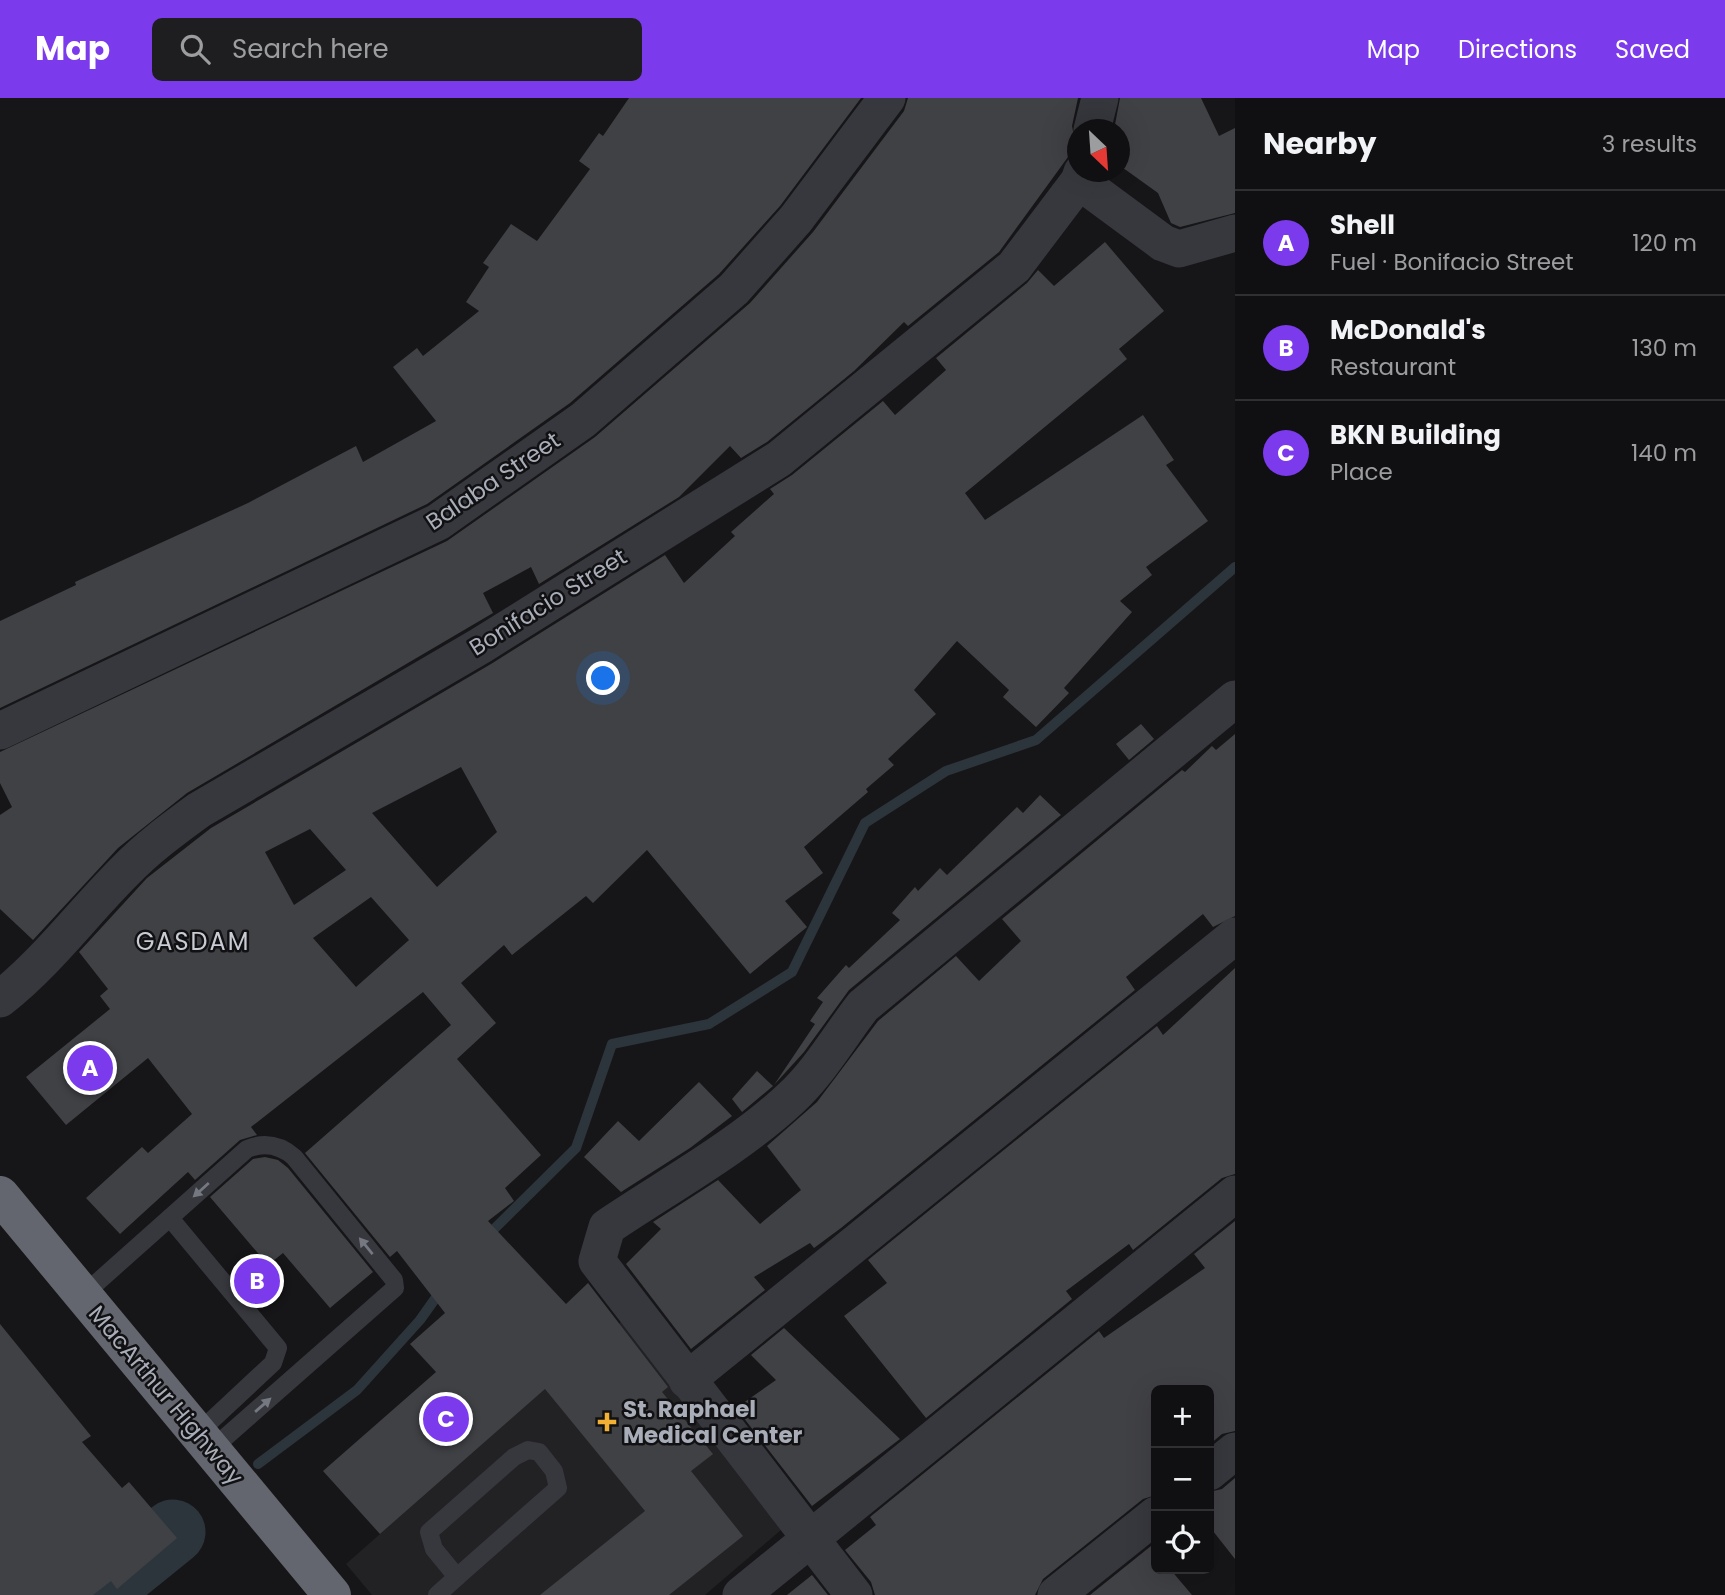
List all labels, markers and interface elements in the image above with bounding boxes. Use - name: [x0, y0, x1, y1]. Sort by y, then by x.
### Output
- search box: [152, 18, 642, 81]
- text: Map: [35, 25, 110, 72]
- icon: search: [176, 30, 214, 68]
- text: Search here: [232, 31, 389, 67]
- text: Map: [1367, 33, 1420, 66]
- text: Directions: [1458, 33, 1577, 66]
- text: Saved: [1615, 33, 1690, 66]
- north arrow: [1067, 119, 1130, 182]
- text: Nearby: [1263, 122, 1377, 165]
- text: 3 results: [1602, 128, 1697, 160]
- text: Shell: [1330, 207, 1395, 243]
- text: A: [1278, 227, 1294, 259]
- text: 120 m: [1632, 227, 1697, 259]
- text: Fuel · Bonifacio Street: [1330, 246, 1574, 278]
- text: McDonald's: [1330, 312, 1486, 348]
- text: B: [1278, 332, 1294, 364]
- text: 130 m: [1632, 332, 1697, 364]
- text: Restaurant: [1330, 351, 1456, 383]
- text: BKN Building: [1330, 417, 1501, 453]
- street label: Balaba Street: [420, 424, 566, 538]
- text: C: [1277, 437, 1295, 469]
- text: 140 m: [1631, 437, 1697, 469]
- text: Place: [1330, 456, 1393, 488]
- street label: Bonifacio Street: [463, 541, 633, 663]
- your location: [586, 661, 620, 695]
- district label: GASDAM: [136, 925, 250, 958]
- pin: A: [67, 1042, 113, 1094]
- one-way arrow: [192, 1182, 210, 1198]
- one-way arrow: [359, 1238, 374, 1256]
- pin: B: [234, 1255, 280, 1307]
- street label: MacArthur Highway: [81, 1298, 251, 1492]
- map controls: [1151, 1385, 1214, 1574]
- button: +: [1151, 1385, 1214, 1448]
- pin: C: [423, 1393, 469, 1445]
- place label: St. Raphael Medical Center: [623, 1393, 803, 1451]
- one-way arrow: [255, 1398, 272, 1413]
- marker: St. Raphael Medical Center: [597, 1412, 617, 1432]
- button: −: [1151, 1448, 1214, 1511]
- button: locate: [1151, 1511, 1214, 1574]

